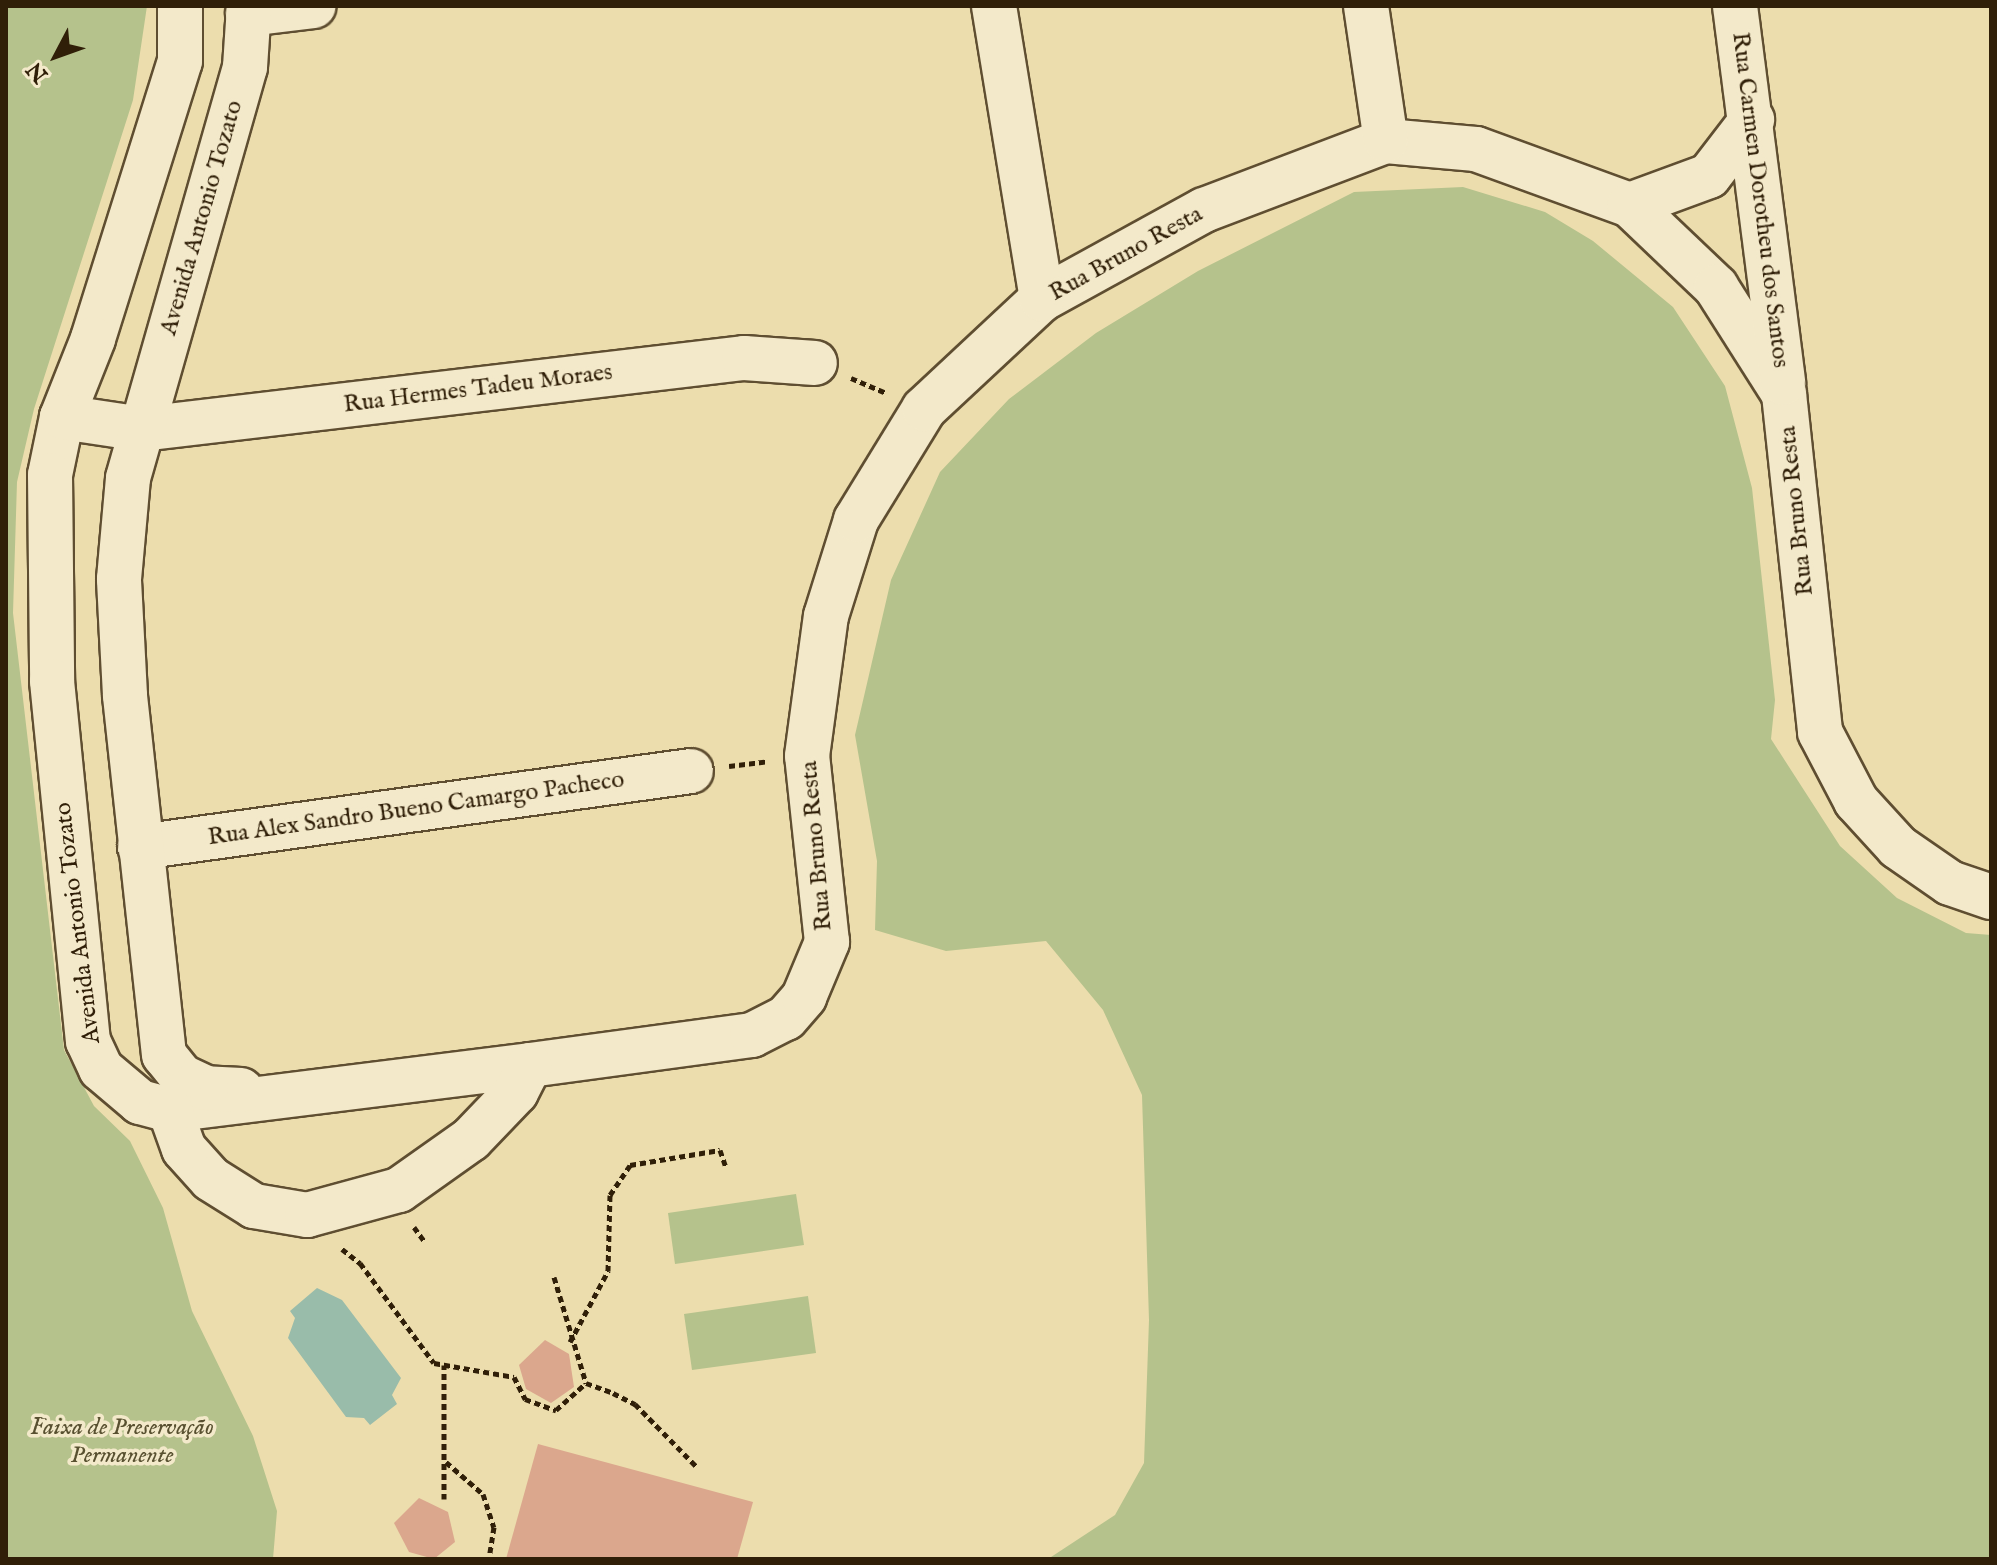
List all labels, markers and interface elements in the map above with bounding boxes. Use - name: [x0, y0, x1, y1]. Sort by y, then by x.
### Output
- north arrow: [16, 16, 96, 96]
- street label: Rua Carmen Dorotheu dos Santos: [1725, 31, 1795, 369]
- text: N: [21, 55, 55, 88]
- street label: Avenida Antonio Tozato: [155, 97, 249, 339]
- street label: Rua Bruno Resta: [1044, 200, 1208, 308]
- street label: Rua Hermes Tadeu Moraes: [342, 358, 614, 420]
- street label: Rua Bruno Resta: [1774, 425, 1820, 597]
- street label: Rua Bruno Resta: [795, 760, 839, 932]
- street label: Rua Alex Sandro Bueno Camargo Pacheco: [206, 766, 626, 852]
- street label: Avenida Antonio Tozato: [49, 801, 107, 1045]
- park label: Faixa de Preservação Permanente: [30, 1414, 214, 1470]

